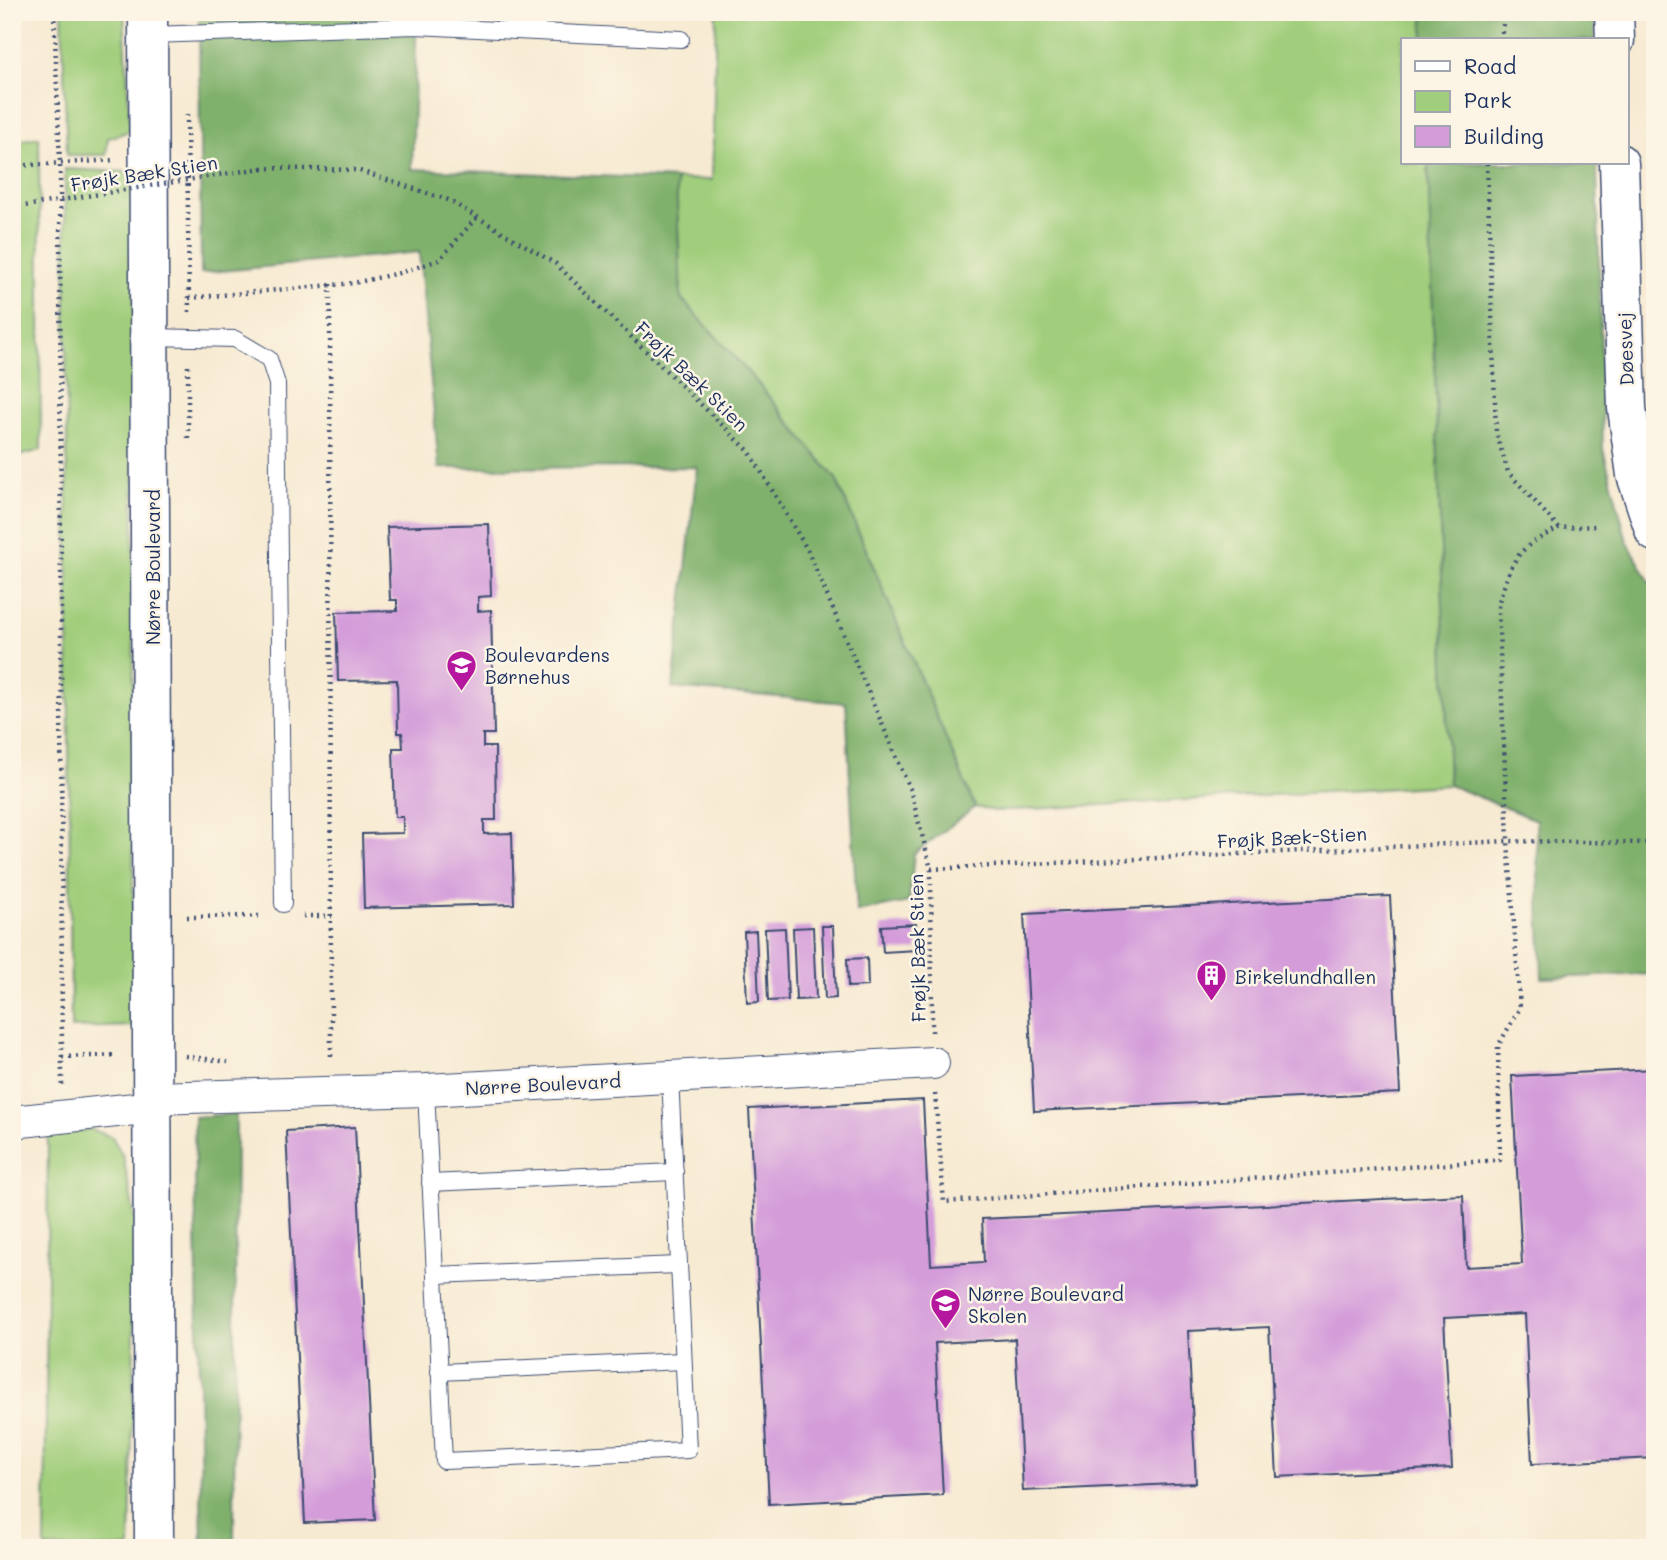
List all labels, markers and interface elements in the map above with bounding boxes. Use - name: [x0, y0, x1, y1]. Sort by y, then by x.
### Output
- legend: [1401, 38, 1628, 164]
- text: Road: [1464, 52, 1516, 79]
- text: Park: [1464, 86, 1512, 113]
- text: Building: [1464, 122, 1544, 149]
- street label: Frøjk Bæk Stien: [69, 149, 219, 197]
- street label: Døesvej: [1611, 312, 1639, 386]
- street label: Frøjk Bæk Stien: [630, 316, 754, 436]
- street label: Nørre Boulevard: [140, 489, 165, 645]
- place label: Boulevardens Børnehus: [485, 642, 610, 689]
- school or university icon: Boulevardens Børnehus: [445, 648, 479, 692]
- street label: Frøjk Bæk-Stien: [1216, 821, 1368, 853]
- street label: Frøjk Bæk Stien: [903, 874, 931, 1022]
- building icon: Birkelundhallen: [1195, 959, 1229, 1003]
- place label: Birkelundhallen: [1235, 964, 1376, 989]
- street label: Nørre Boulevard: [465, 1067, 621, 1101]
- place label: Nørre Boulevard Skolen: [968, 1281, 1124, 1328]
- school or university icon: Nørre Boulevard Skolen: [928, 1287, 962, 1331]

